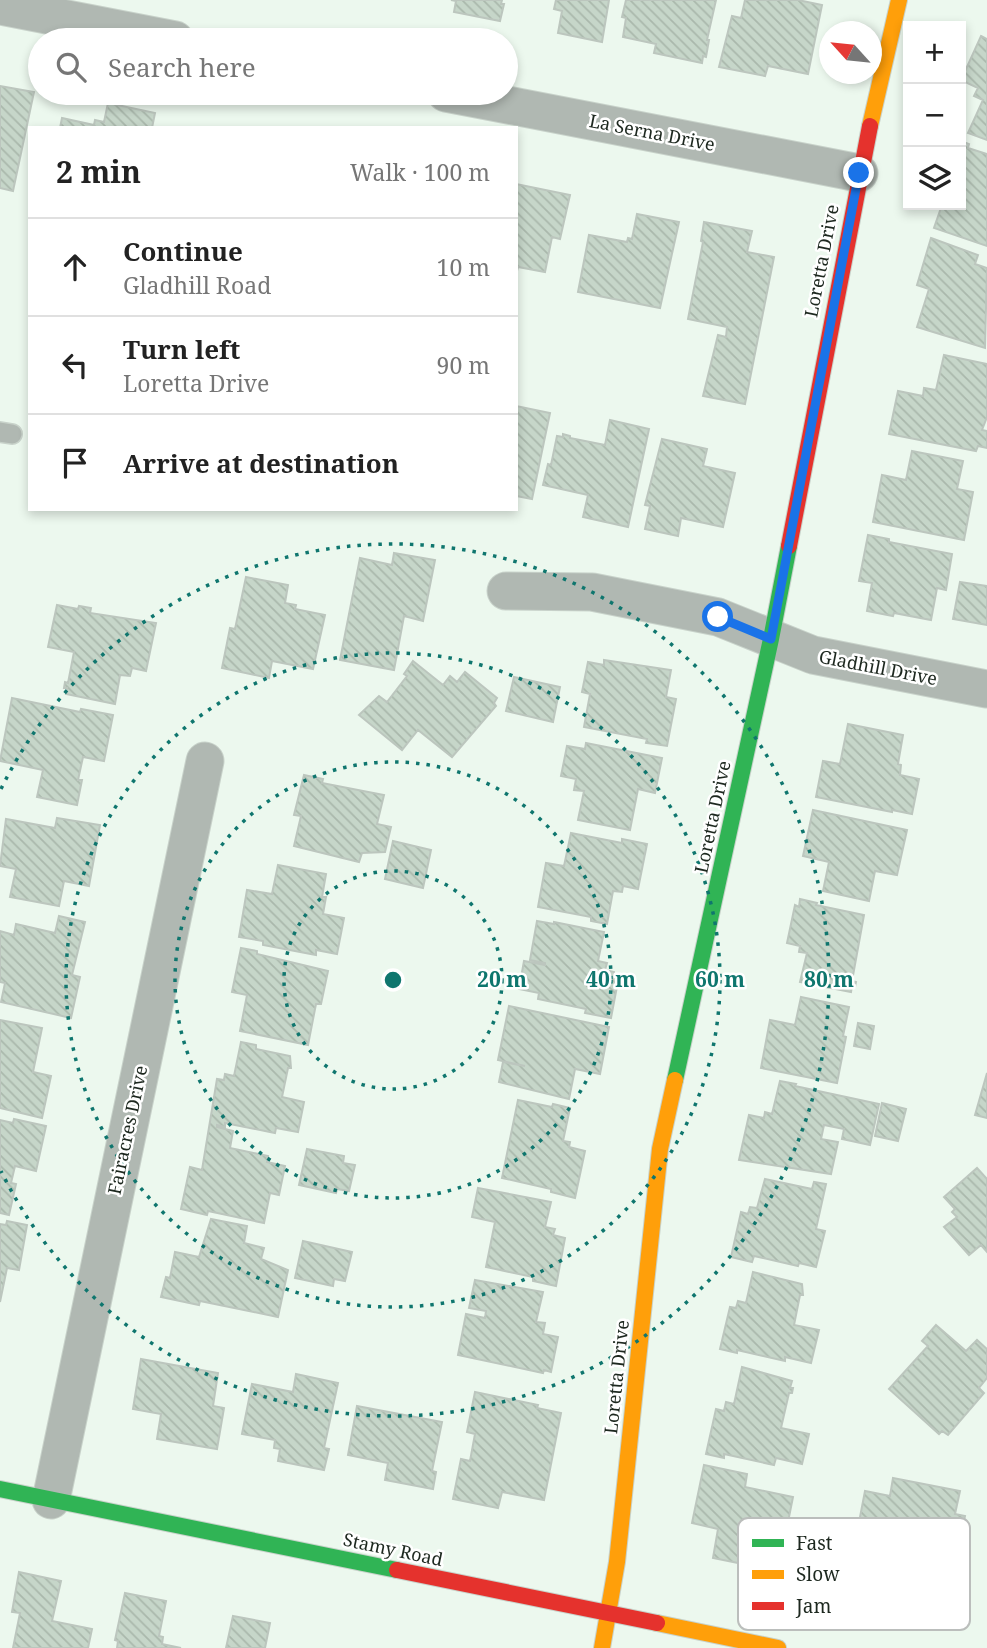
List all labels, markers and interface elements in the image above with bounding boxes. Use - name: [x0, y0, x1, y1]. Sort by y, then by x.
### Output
- north arrow: [819, 21, 882, 84]
- map controls: [903, 21, 966, 210]
- button: +: [903, 21, 966, 84]
- search box: [28, 28, 518, 105]
- icon: search: [52, 48, 90, 86]
- text: Search here: [108, 49, 256, 85]
- button: −: [903, 84, 966, 147]
- street label: La Serna Drive: [587, 108, 717, 156]
- button: layers: [903, 147, 966, 210]
- text: 2 min: [56, 151, 141, 192]
- text: Walk · 100 m: [350, 156, 490, 188]
- route end: [843, 157, 874, 188]
- street label: Loretta Drive: [798, 202, 844, 319]
- text: Continue: [123, 233, 243, 269]
- icon: ahead: [56, 248, 94, 286]
- text: 10 m: [437, 251, 490, 283]
- text: Gladhill Road: [123, 269, 271, 301]
- text: Turn left: [123, 331, 240, 367]
- icon: left: [56, 346, 94, 384]
- text: 90 m: [437, 349, 490, 381]
- text: Loretta Drive: [123, 367, 269, 399]
- icon: arrive: [56, 444, 94, 482]
- text: Arrive at destination: [123, 445, 399, 481]
- route start: [702, 601, 733, 632]
- street label: Gladhill Drive: [817, 644, 939, 690]
- street label: Loretta Drive: [688, 758, 736, 875]
- text: 20 m: [477, 965, 527, 993]
- text: 40 m: [586, 965, 636, 993]
- text: 60 m: [695, 965, 745, 993]
- text: 80 m: [804, 965, 854, 993]
- centre of rings: [381, 968, 405, 992]
- street label: Fairacres Drive: [102, 1063, 152, 1196]
- street label: Loretta Drive: [598, 1319, 634, 1435]
- legend: [738, 1518, 970, 1630]
- street label: Stamy Road: [341, 1527, 445, 1571]
- text: Fast: [796, 1530, 833, 1556]
- text: Slow: [796, 1561, 840, 1587]
- text: Jam: [795, 1593, 831, 1619]

